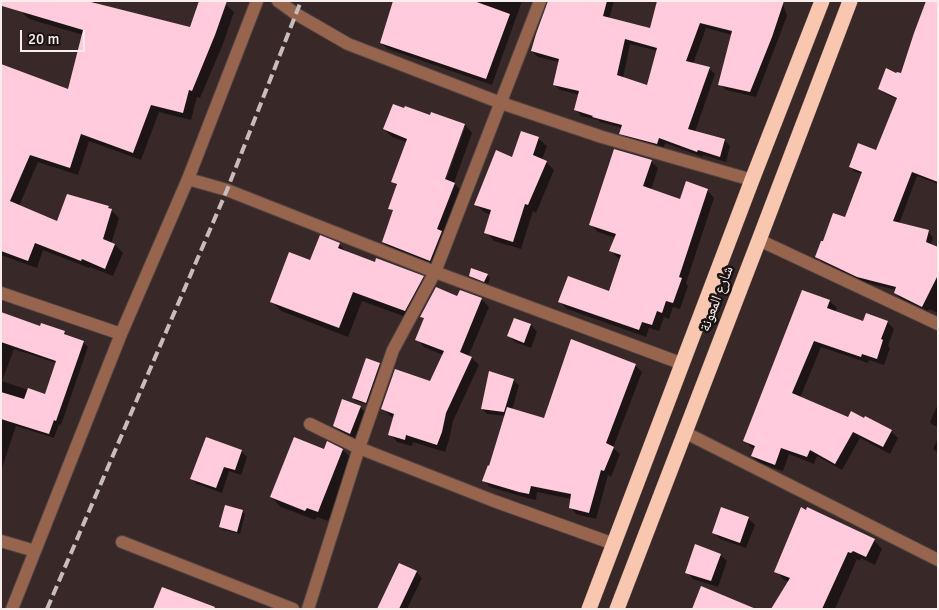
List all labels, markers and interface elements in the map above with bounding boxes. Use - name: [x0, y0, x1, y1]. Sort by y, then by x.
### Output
- scale bar: [22, 20, 88, 52]
- text: 20 m: [28, 30, 59, 48]
- street label: شارع المعونة: [696, 264, 738, 334]

